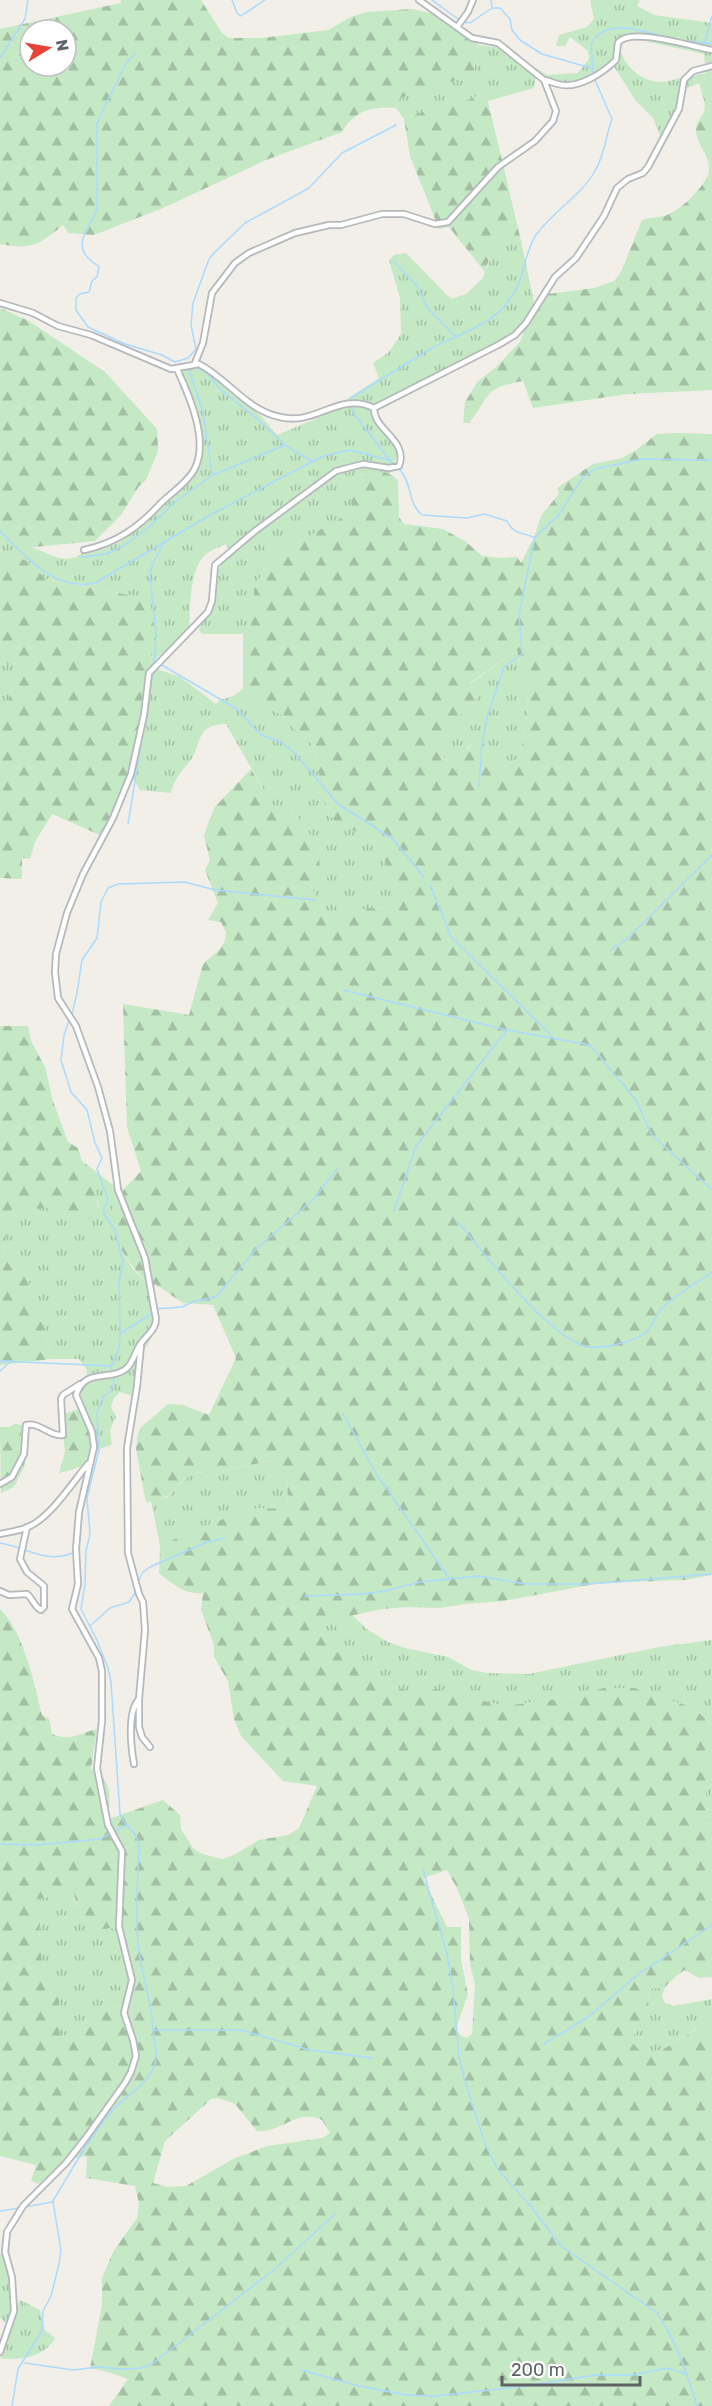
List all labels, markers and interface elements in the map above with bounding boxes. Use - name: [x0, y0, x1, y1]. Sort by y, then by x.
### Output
- north arrow: [18, 18, 78, 78]
- text: N: [52, 38, 73, 53]
- scale bar: [502, 2349, 640, 2387]
- text: 200 m: [511, 2359, 565, 2381]

